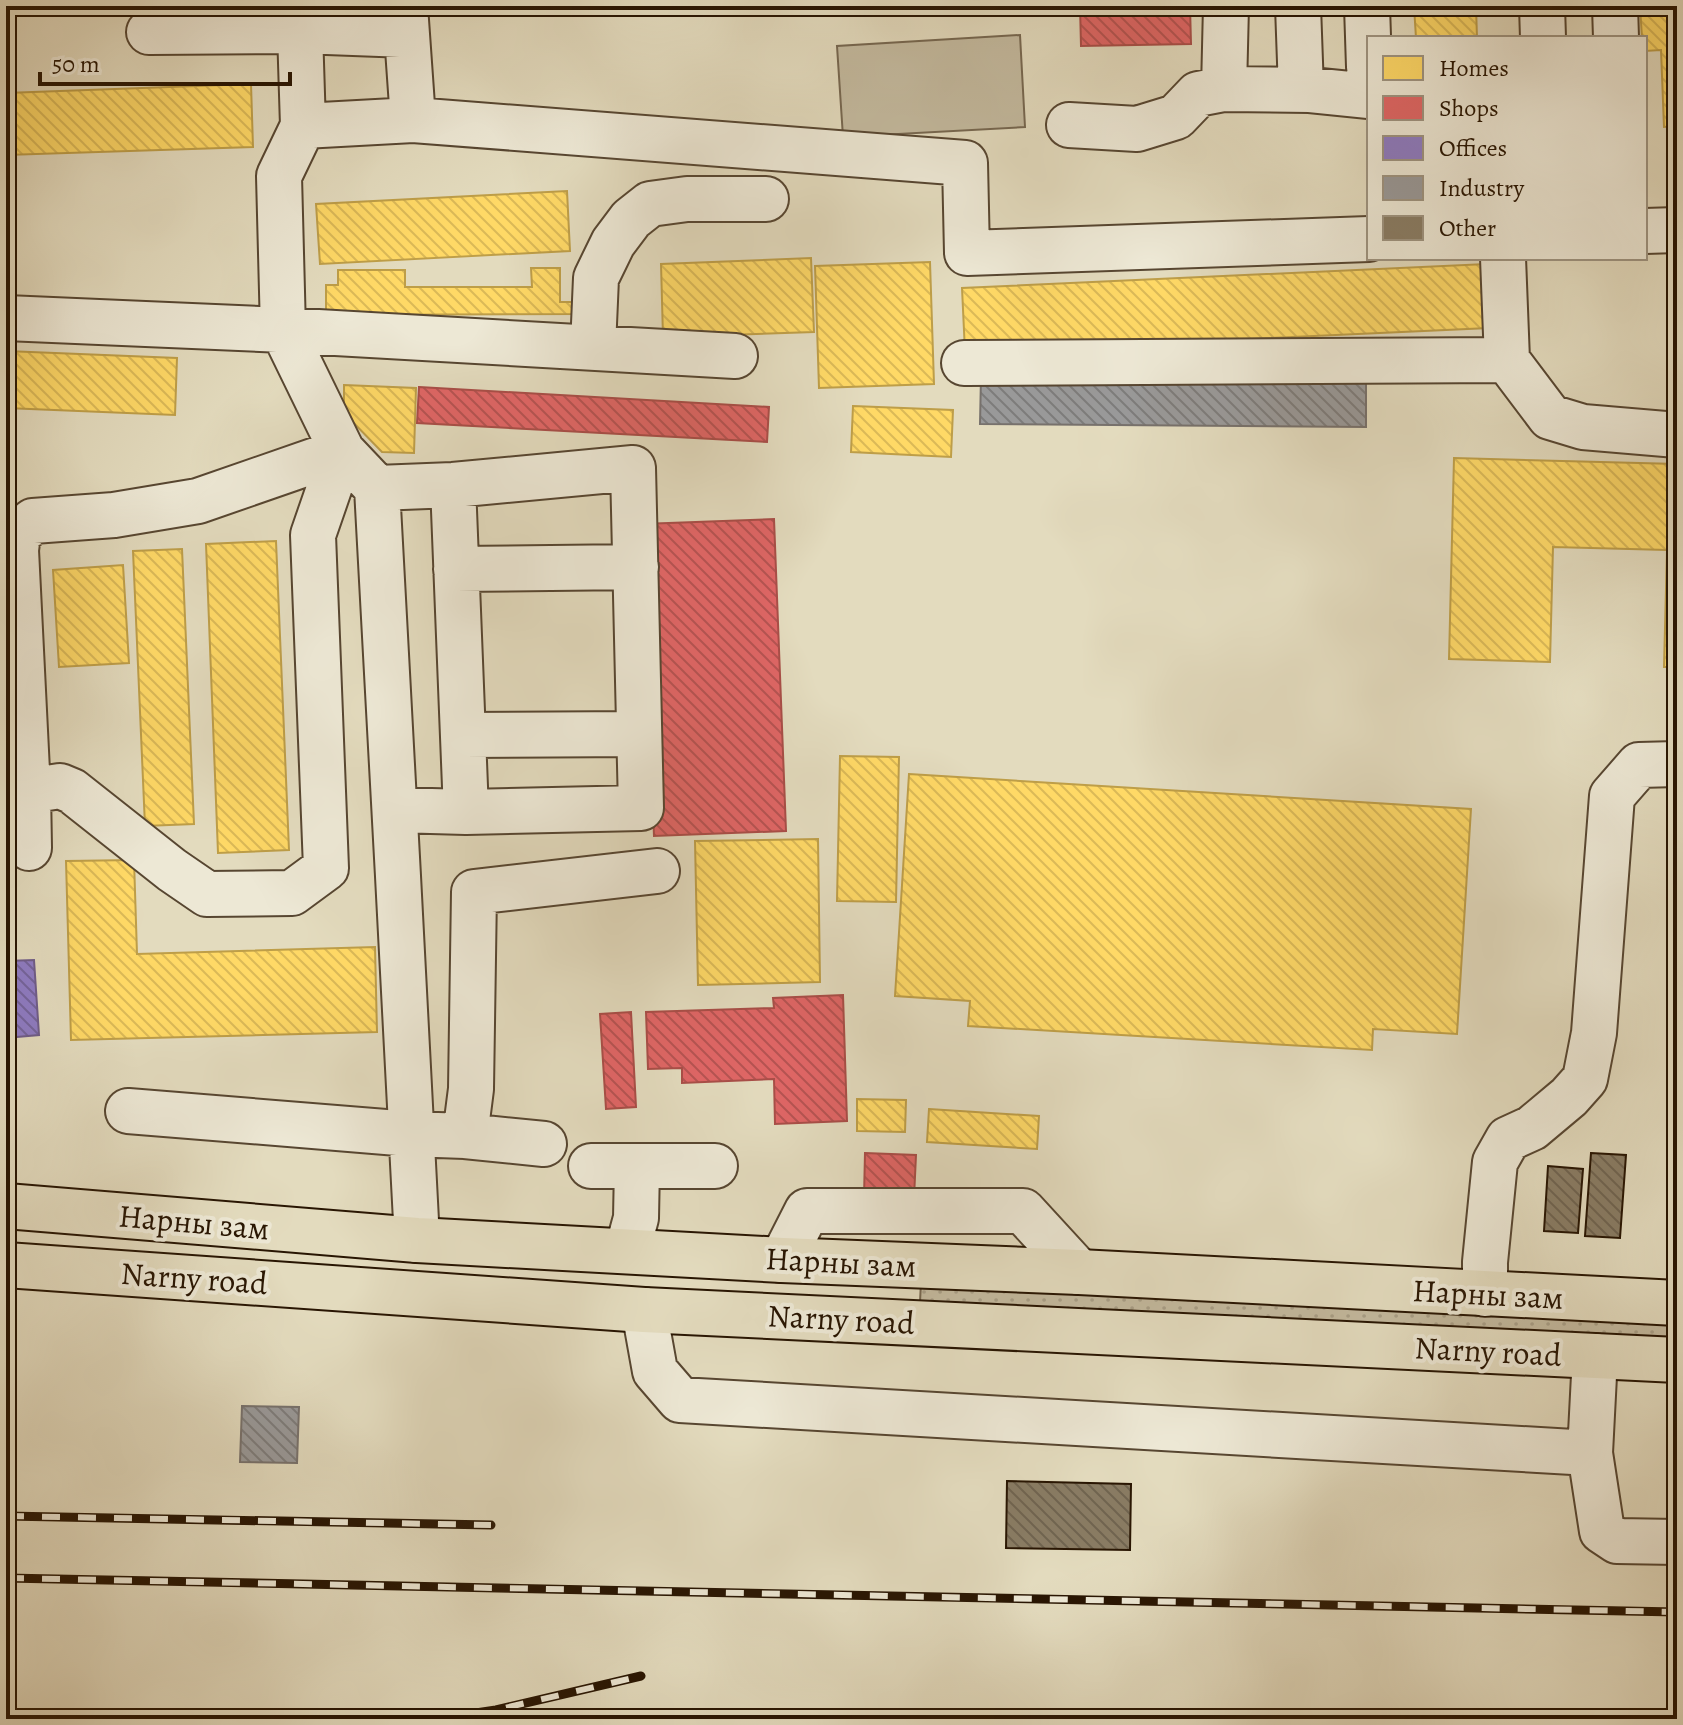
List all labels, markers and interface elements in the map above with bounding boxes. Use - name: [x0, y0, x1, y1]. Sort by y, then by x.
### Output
- scale bar: [40, 36, 290, 86]
- legend: [1367, 36, 1647, 260]
- text: 50 m: [52, 48, 100, 80]
- text: Homes: [1439, 52, 1509, 84]
- text: Shops: [1439, 92, 1499, 124]
- text: Offices: [1439, 132, 1507, 164]
- text: Industry: [1439, 172, 1525, 204]
- text: Other: [1439, 212, 1496, 244]
- street label: Нарны зам: [117, 1193, 271, 1251]
- street label: Нарны зам: [764, 1236, 918, 1288]
- street label: Narny road: [119, 1251, 270, 1305]
- street label: Нарны зам: [1411, 1268, 1565, 1320]
- street label: Narny road: [766, 1293, 916, 1345]
- street label: Narny road: [1413, 1325, 1563, 1377]

